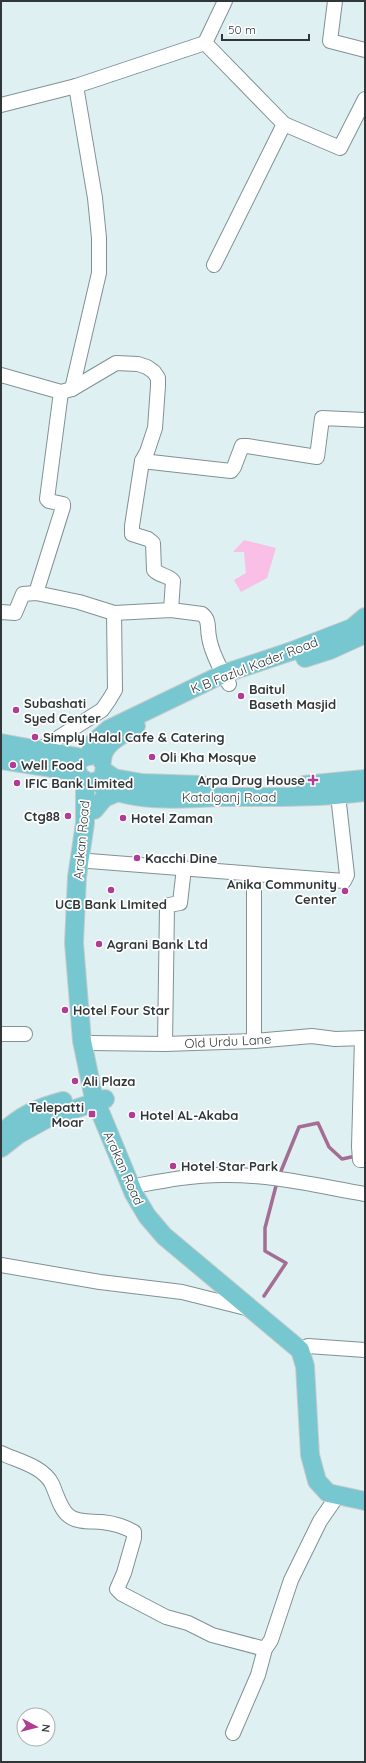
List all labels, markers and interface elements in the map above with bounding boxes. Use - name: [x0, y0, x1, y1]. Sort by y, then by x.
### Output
- scale bar: [222, 16, 309, 42]
- text: 50 m: [228, 22, 256, 37]
- street label: K B Fazlul Kader Road: [188, 633, 320, 697]
- place label: Baitul Baseth Masjid: [249, 681, 336, 712]
- marker: Baitul Baseth Masjid: [236, 691, 246, 701]
- place label: Subashati Syed Center: [24, 695, 101, 726]
- marker: Subashati Syed Center: [11, 705, 21, 715]
- place label: Simply Halal Cafe & Catering: [43, 729, 225, 745]
- marker: Simply Halal Cafe & Catering: [30, 732, 40, 742]
- place label: Oli Kha Mosque: [160, 749, 257, 765]
- marker: Oli Kha Mosque: [147, 752, 157, 762]
- place label: Well Food: [21, 757, 83, 773]
- marker: Well Food: [8, 760, 18, 770]
- place label: Arpa Drug House: [198, 772, 305, 788]
- place label: IFIC Bank Limited: [25, 775, 133, 791]
- marker: Arpa Drug House: [308, 775, 318, 785]
- marker: IFIC Bank Limited: [12, 778, 22, 788]
- street label: Katalganj Road: [182, 789, 276, 805]
- street label: Arakan Road: [70, 800, 92, 880]
- place label: Ctg88: [24, 808, 60, 824]
- place label: Hotel Zaman: [131, 810, 213, 826]
- marker: Ctg88: [63, 811, 73, 821]
- marker: Hotel Zaman: [118, 813, 128, 823]
- place label: Kacchi Dine: [145, 850, 218, 866]
- marker: Kacchi Dine: [132, 853, 142, 863]
- place label: Anika Community Center: [227, 876, 337, 907]
- marker: UCB Bank LImited: [106, 885, 116, 895]
- marker: Anika Community Center: [340, 886, 350, 896]
- place label: UCB Bank LImited: [55, 896, 167, 912]
- place label: Agrani Bank Ltd: [107, 936, 208, 952]
- marker: Agrani Bank Ltd: [94, 939, 104, 949]
- place label: Hotel Four Star: [73, 1002, 170, 1018]
- marker: Hotel Four Star: [60, 1005, 70, 1015]
- street label: Old Urdu Lane: [184, 1031, 272, 1051]
- place label: Ali Plaza: [83, 1073, 136, 1089]
- marker: Ali Plaza: [70, 1076, 80, 1086]
- place label: Telepatti Moar: [29, 1099, 84, 1130]
- place label: Hotel AL-Akaba: [140, 1107, 238, 1123]
- marker: Telepatti Moar: [87, 1109, 97, 1119]
- marker: Hotel AL-Akaba: [127, 1110, 137, 1120]
- street label: Arakan Road: [101, 1129, 147, 1207]
- place label: Hotel Star Park: [181, 1158, 278, 1174]
- marker: Hotel Star Park: [168, 1161, 178, 1171]
- north arrow: [16, 1707, 56, 1747]
- text: N: [38, 1723, 53, 1733]

